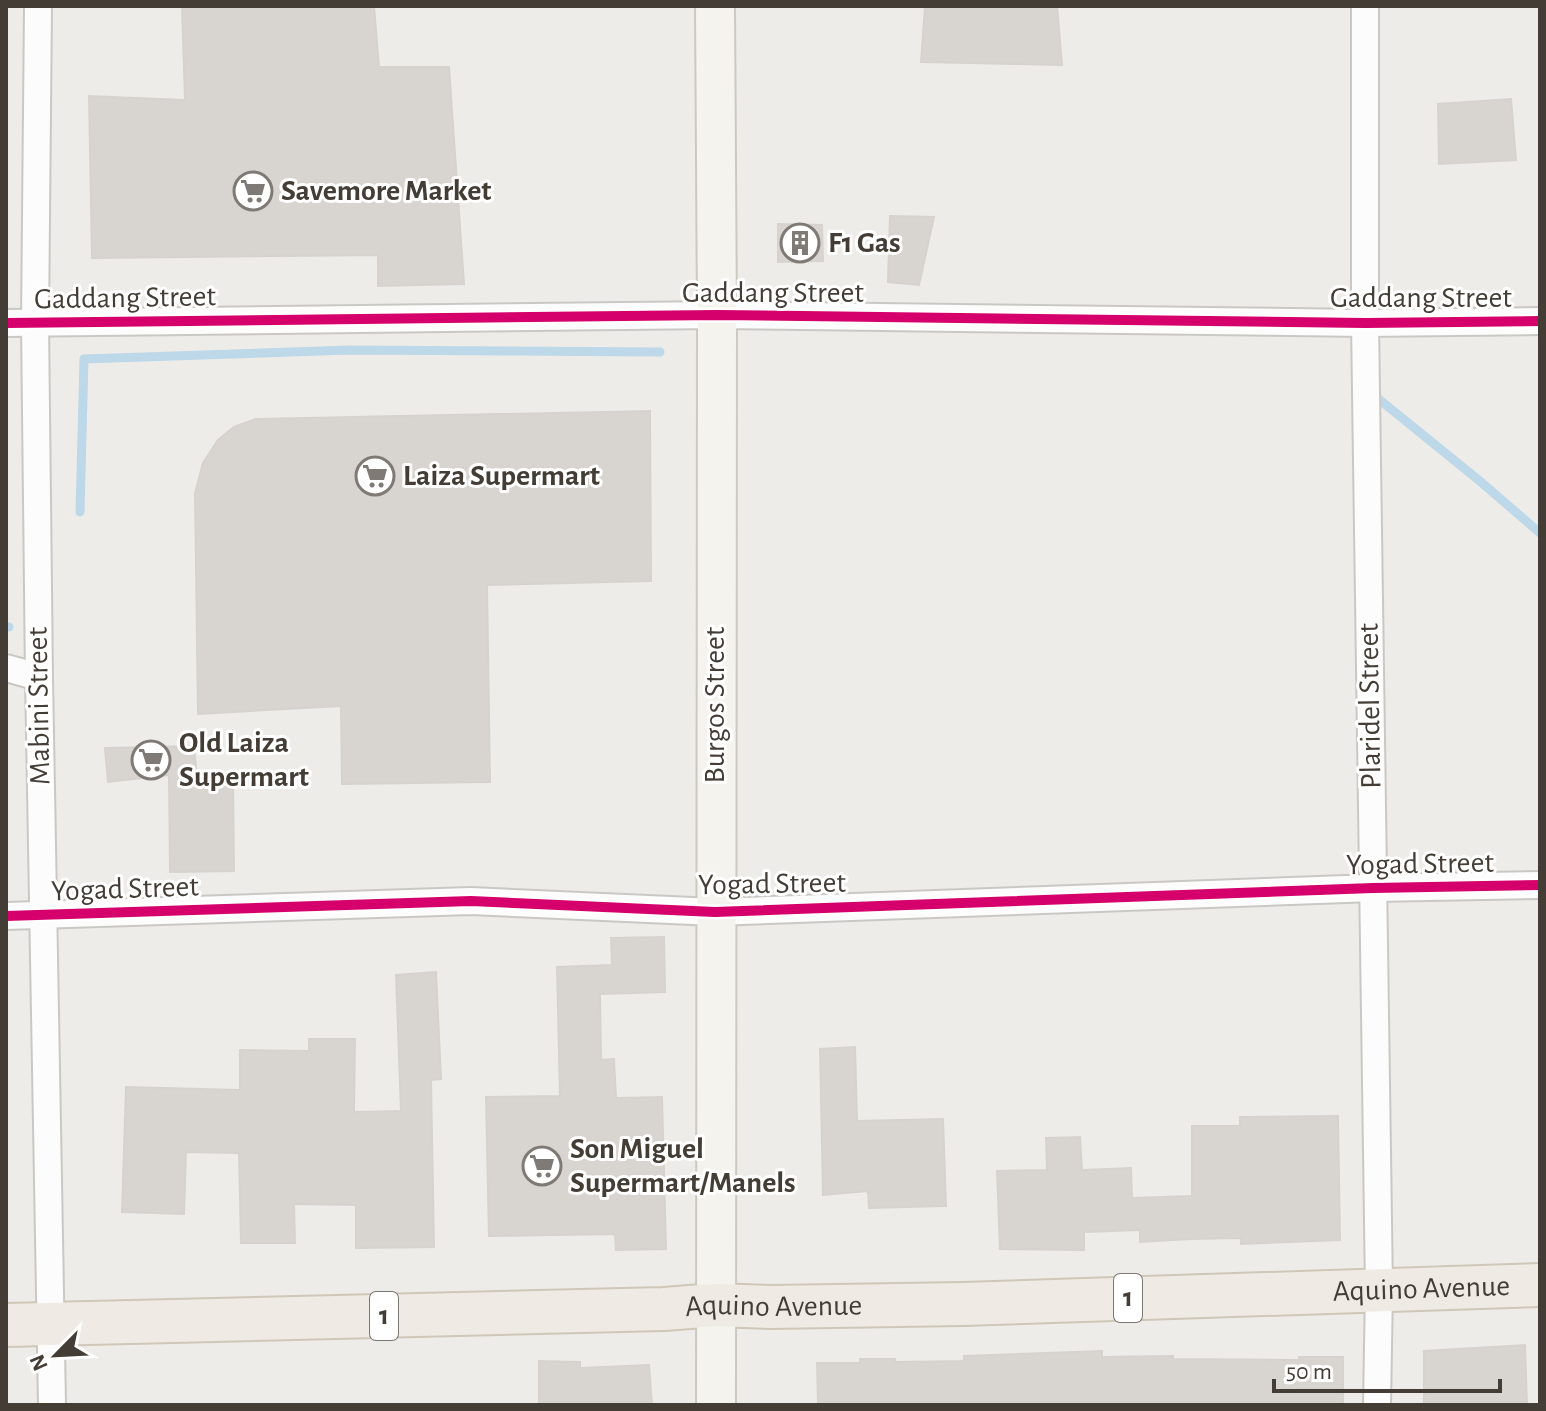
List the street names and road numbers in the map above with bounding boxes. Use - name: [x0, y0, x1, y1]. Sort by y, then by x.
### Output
- street label: Gaddang Street: [682, 278, 864, 308]
- street label: Gaddang Street: [34, 281, 217, 315]
- street label: Gaddang Street: [1330, 283, 1512, 313]
- street label: Plaridel Street: [1354, 622, 1386, 789]
- street label: Mabini Street: [23, 626, 55, 785]
- street label: Burgos Street: [700, 626, 730, 783]
- street label: Yogad Street: [1346, 848, 1495, 880]
- street label: Yogad Street: [698, 868, 847, 900]
- street label: Yogad Street: [51, 871, 200, 907]
- street label: Aquino Avenue: [1332, 1271, 1510, 1307]
- road number: 1: [1114, 1274, 1142, 1322]
- street label: Aquino Avenue: [684, 1290, 863, 1322]
- road number: 1: [370, 1292, 398, 1340]

